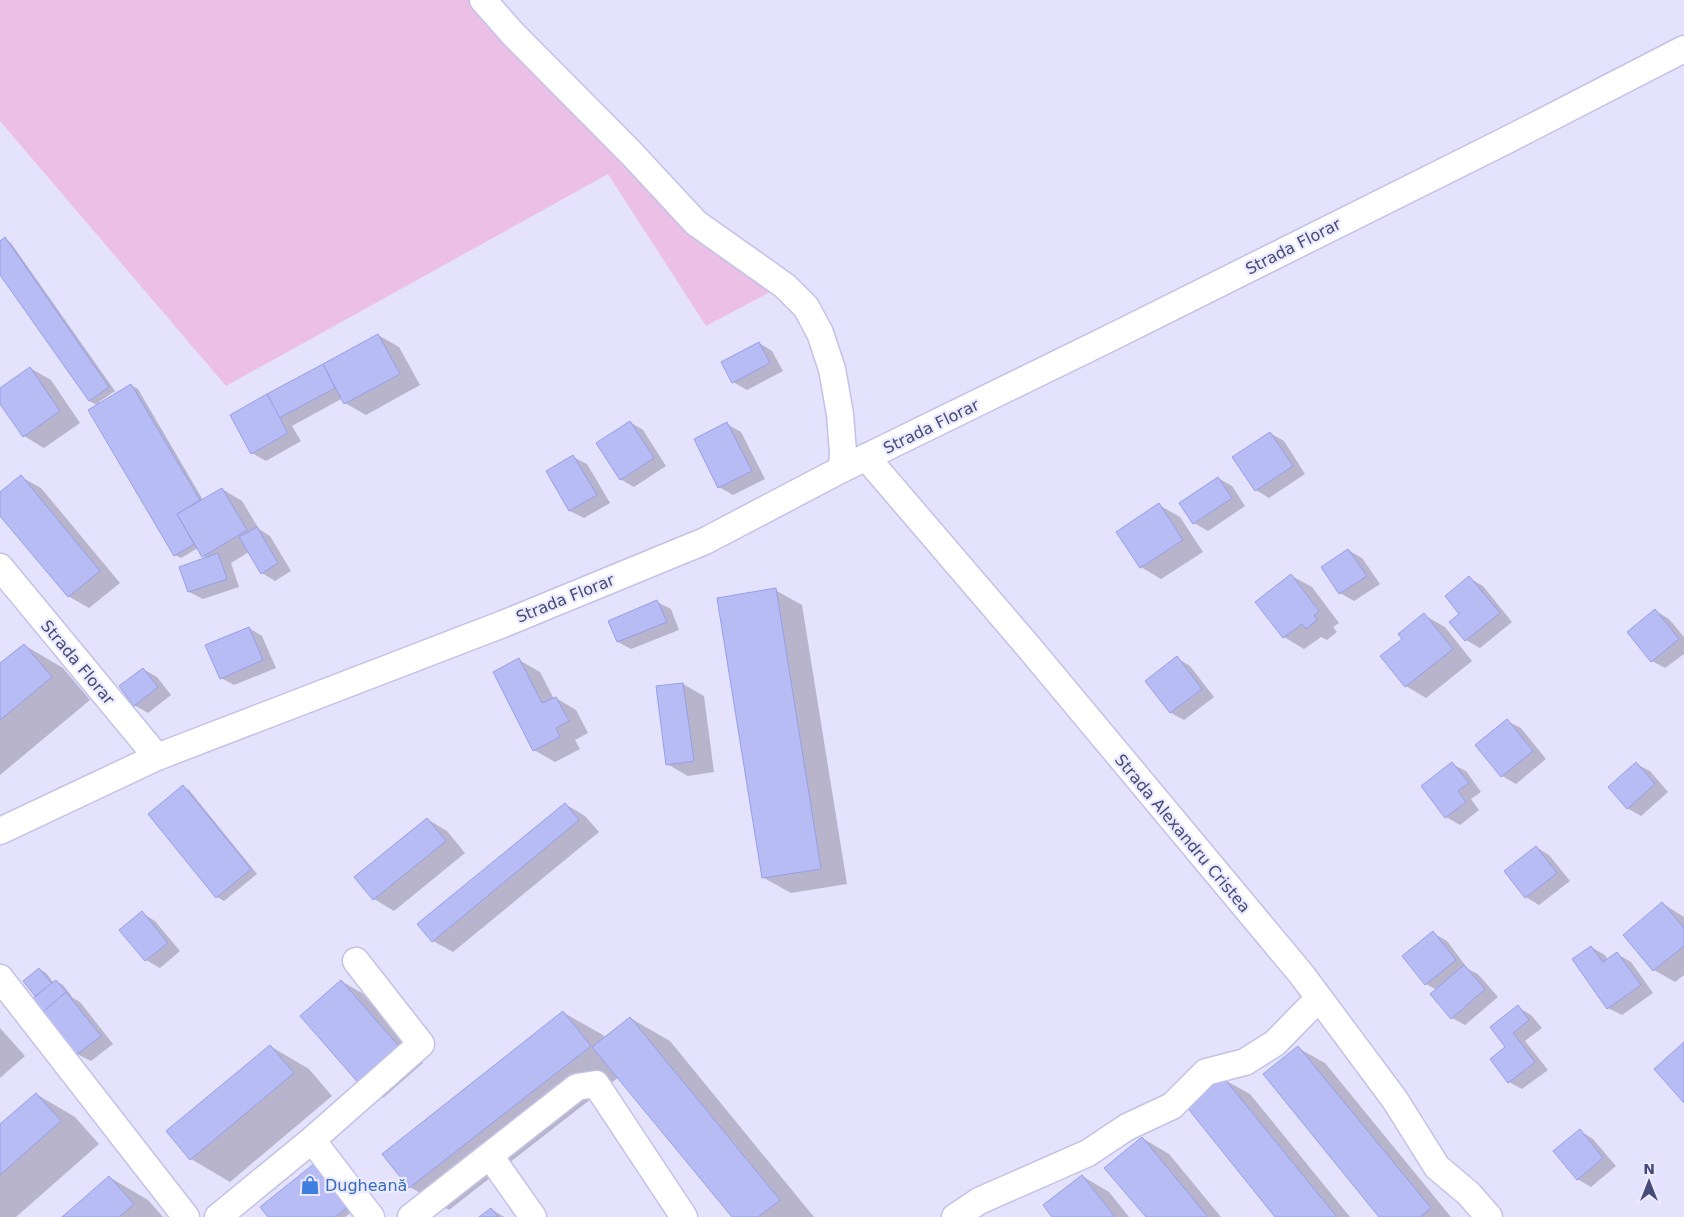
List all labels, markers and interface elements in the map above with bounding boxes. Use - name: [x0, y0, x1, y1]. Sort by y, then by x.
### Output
- street label: Strada Florar: [1242, 214, 1344, 279]
- street label: Strada Florar: [880, 395, 983, 458]
- street label: Strada Florar: [513, 570, 617, 627]
- street label: Strada Florar: [37, 616, 119, 709]
- street label: Strada Alexandru Cristea: [1111, 750, 1254, 916]
- north arrow: [1624, 1157, 1674, 1207]
- text: N: [1643, 1161, 1655, 1177]
- shop icon: Dugheană: [299, 1174, 321, 1196]
- place label: Dugheană: [325, 1176, 407, 1195]

